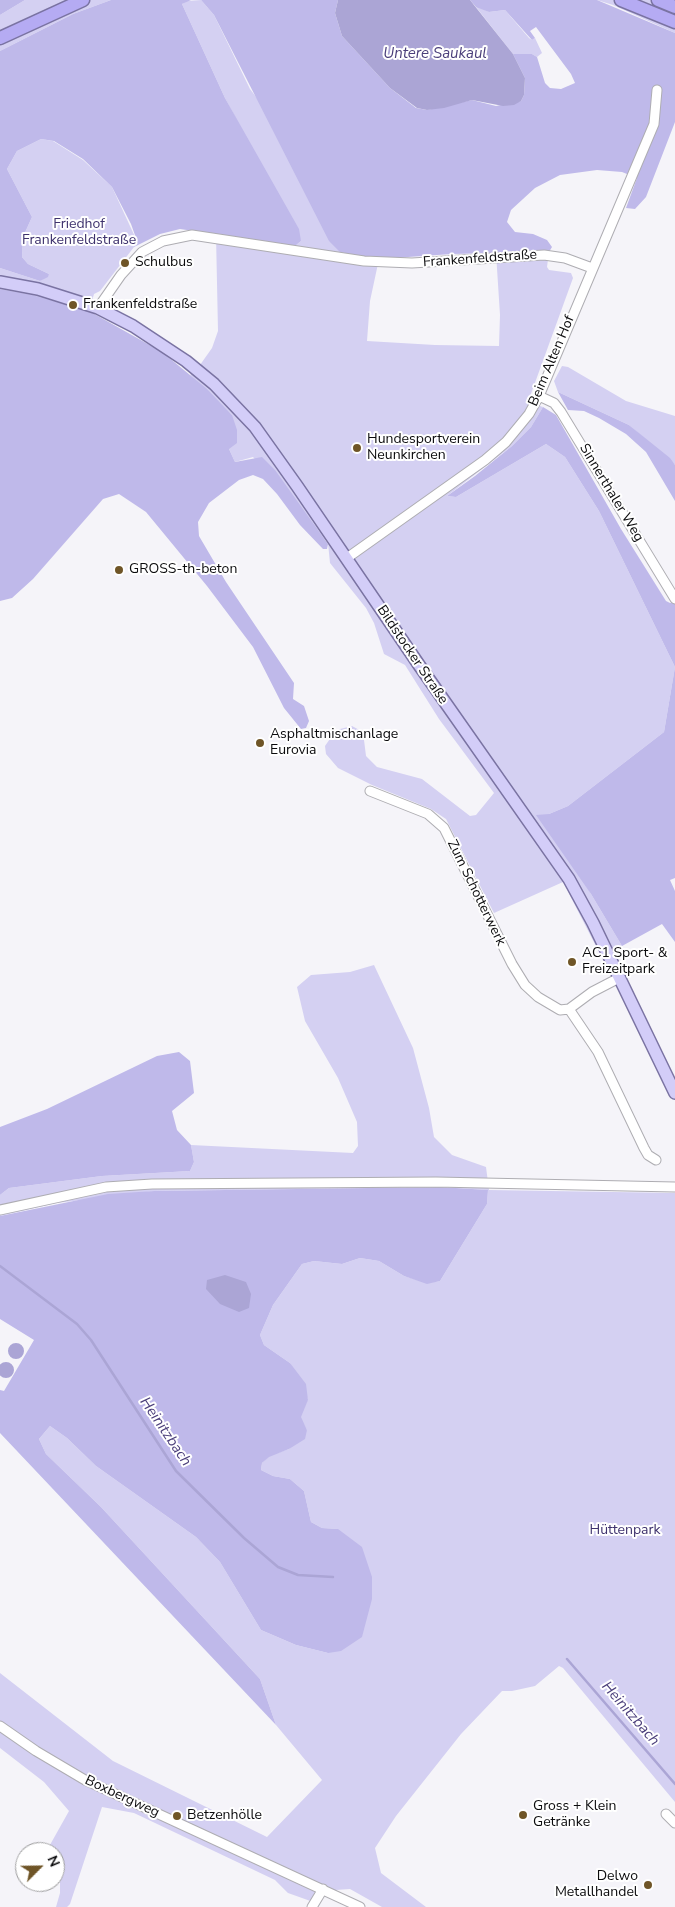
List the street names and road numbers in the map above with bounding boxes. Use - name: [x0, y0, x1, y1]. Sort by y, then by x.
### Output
- street label: Frankenfeldstraße: [422, 247, 538, 271]
- street label: Beim Alten Hof: [525, 313, 579, 409]
- street label: Sinnerthaler Weg: [575, 441, 647, 545]
- street label: Bildstocker Straße: [373, 602, 451, 708]
- street label: Zum Schotterwerk: [443, 837, 509, 949]
- street label: Boxbergweg: [82, 1772, 162, 1822]

